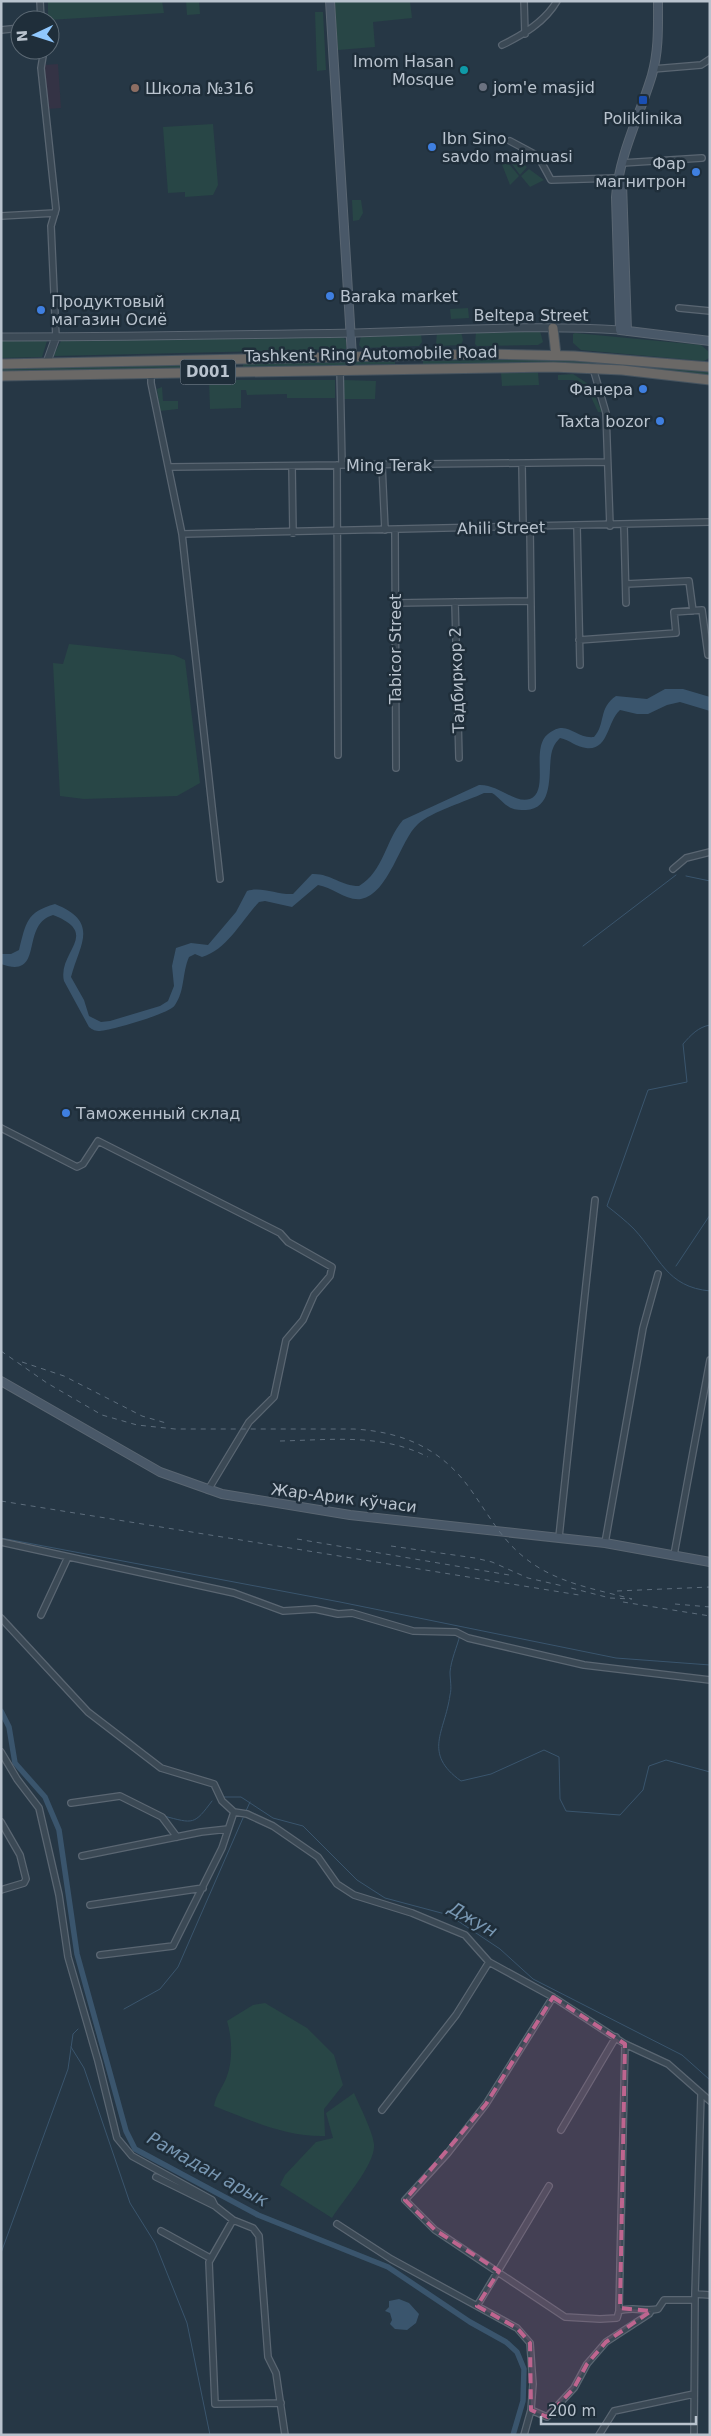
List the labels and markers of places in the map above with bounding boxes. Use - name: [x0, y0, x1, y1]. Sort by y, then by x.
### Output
- place label: Imom Hasan Mosque: [353, 52, 454, 89]
- marker: Imom Hasan Mosque: [458, 64, 470, 76]
- place label: jom'e masjid: [492, 78, 595, 97]
- place label: Школа №316: [145, 79, 254, 98]
- marker: jom'e masjid: [477, 81, 489, 93]
- marker: Школа №316: [129, 82, 141, 94]
- marker: Poliklinika: [637, 94, 649, 106]
- place label: Poliklinika: [603, 109, 683, 128]
- place label: Ibn Sino savdo majmuasi: [442, 129, 573, 166]
- marker: Ibn Sino savdo majmuasi: [426, 141, 438, 153]
- place label: Фар магнитрон: [595, 154, 686, 191]
- marker: Фар магнитрон: [690, 166, 702, 178]
- place label: Baraka market: [340, 287, 458, 306]
- marker: Baraka market: [324, 290, 336, 302]
- place label: Продуктовый магазин Осиё: [51, 292, 167, 329]
- marker: Продуктовый магазин Осиё: [35, 304, 47, 316]
- place label: Фанера: [569, 380, 633, 399]
- marker: Фанера: [637, 383, 649, 395]
- place label: Taxta bozor: [557, 412, 650, 431]
- marker: Taxta bozor: [654, 415, 666, 427]
- place label: Таможенный склад: [75, 1104, 240, 1123]
- marker: Таможенный склад: [60, 1107, 72, 1119]

